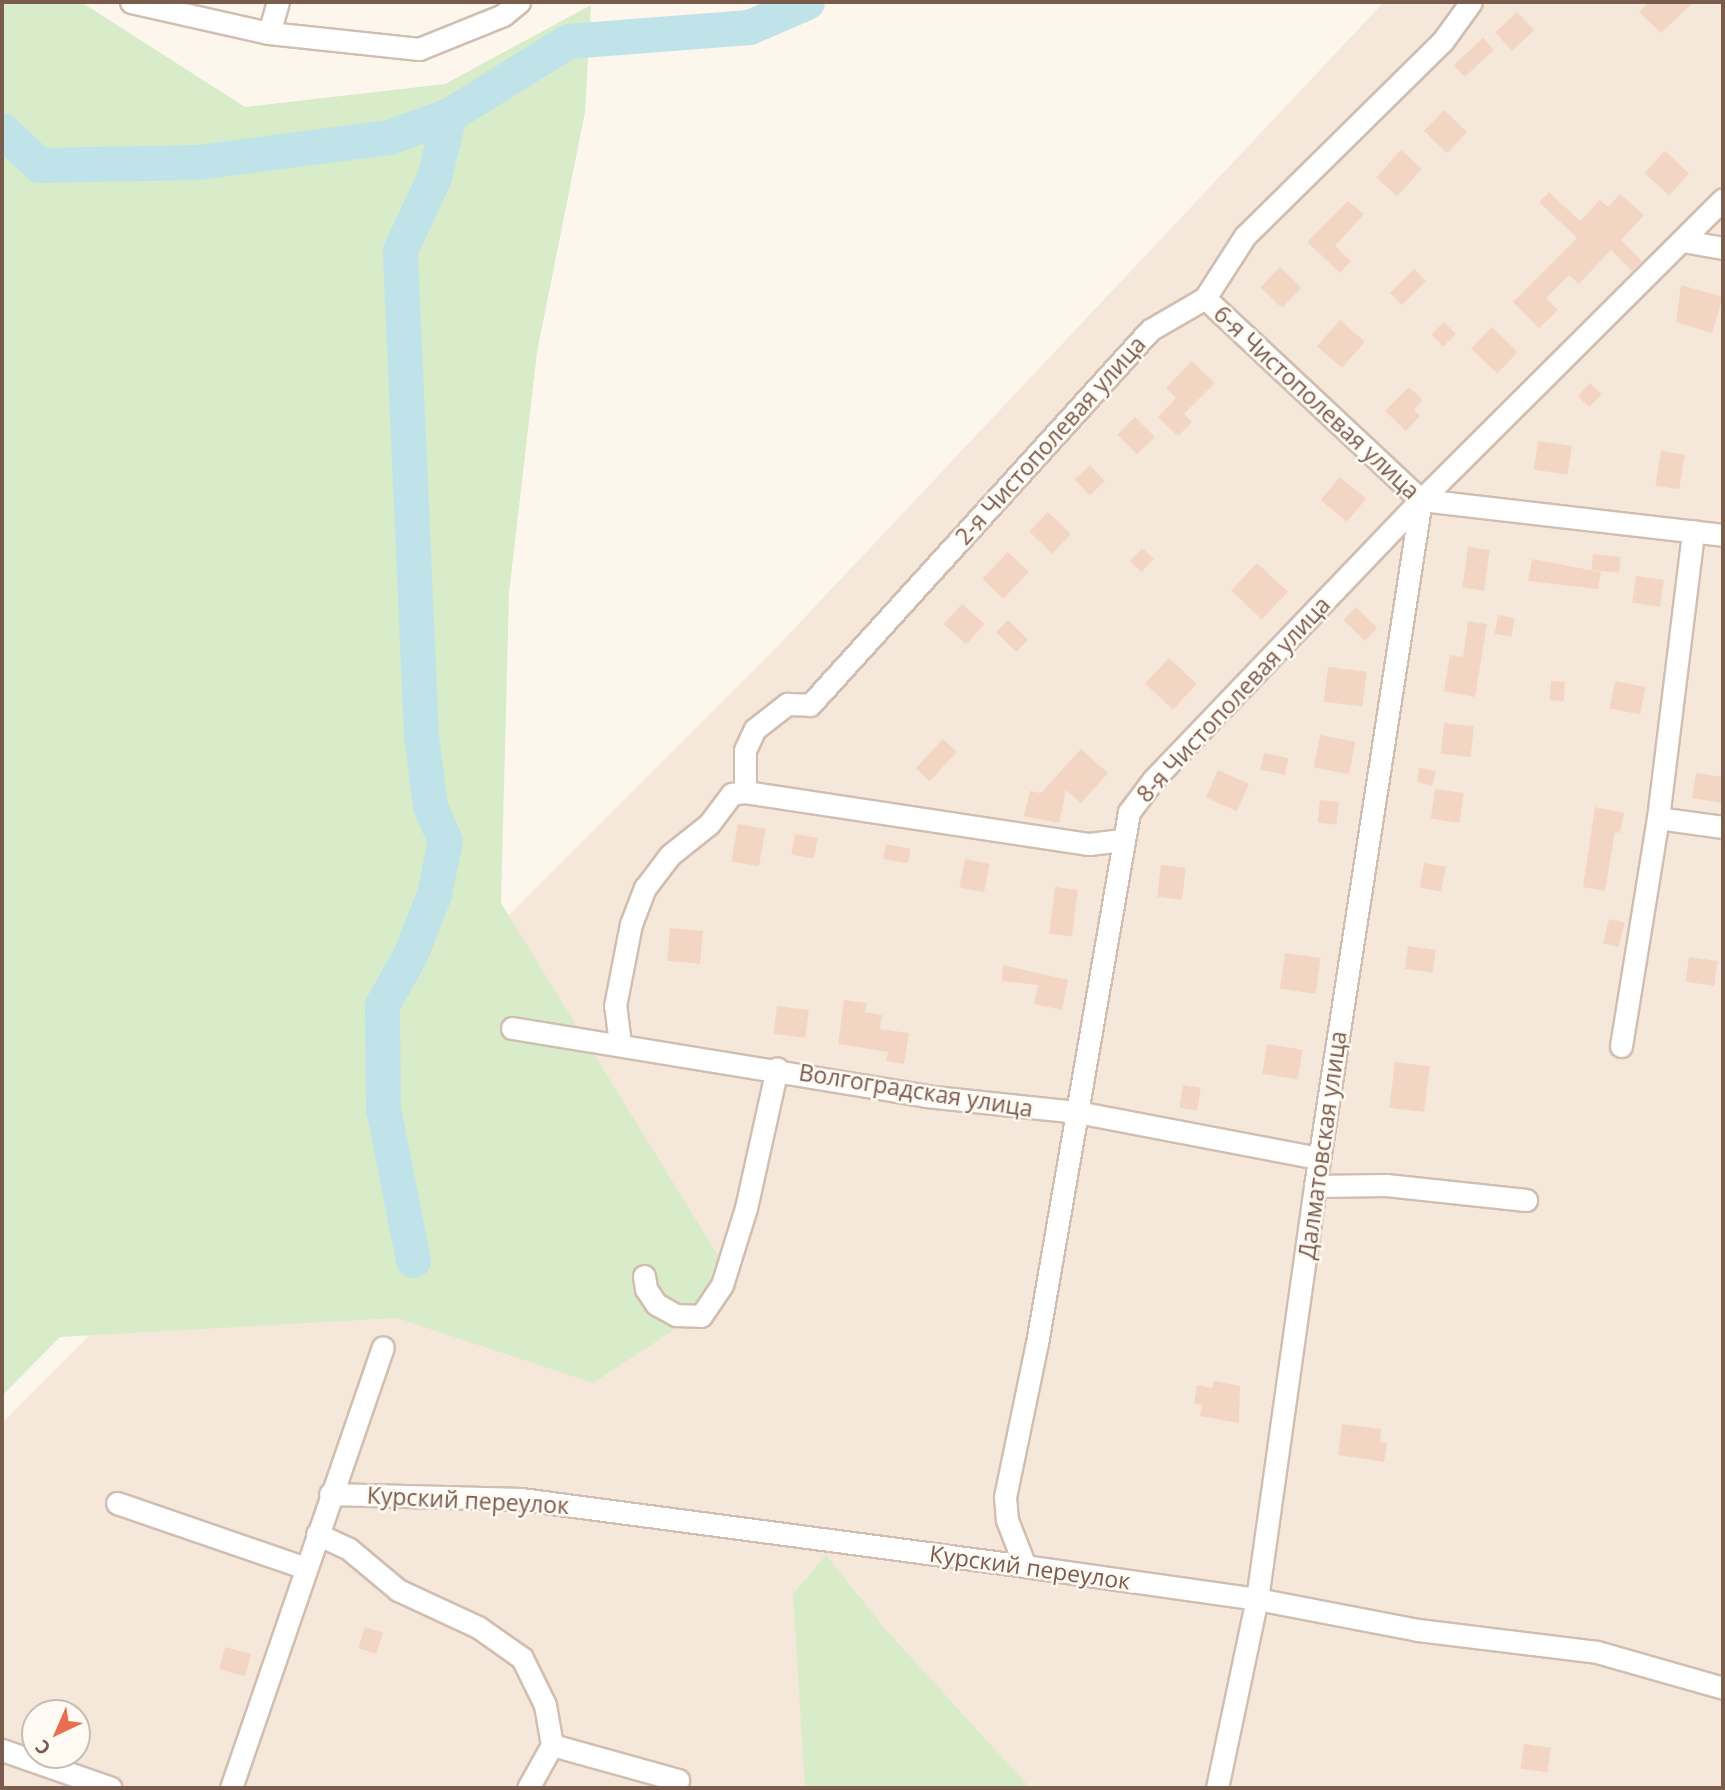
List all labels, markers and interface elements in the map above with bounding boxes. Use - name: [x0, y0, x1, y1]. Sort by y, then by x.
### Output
- street label: 6-я Чистополевая улица: [1209, 300, 1425, 504]
- street label: 2-я Чистополевая улица: [949, 330, 1151, 550]
- street label: 8-я Чистополевая улица: [1131, 591, 1335, 807]
- street label: Далматовская улица: [1292, 1029, 1352, 1261]
- street label: Волгоградская улица: [797, 1058, 1035, 1122]
- street label: Курский переулок: [366, 1481, 570, 1519]
- street label: Курский переулок: [928, 1539, 1132, 1595]
- north arrow: [21, 1699, 91, 1769]
- text: С: [29, 1734, 56, 1761]

